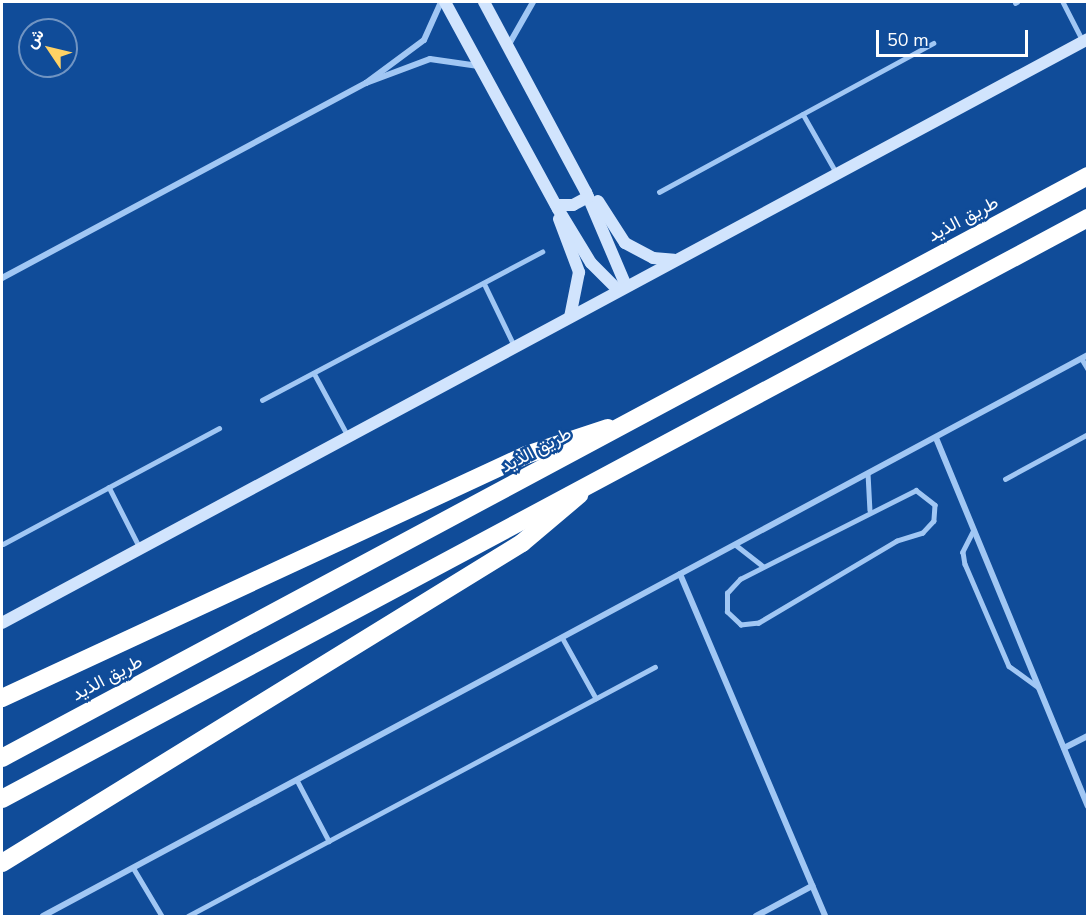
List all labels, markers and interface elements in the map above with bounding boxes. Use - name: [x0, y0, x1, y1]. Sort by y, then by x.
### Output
- north arrow: [18, 18, 78, 78]
- scale bar: [879, 18, 1030, 56]
- text: ش: [20, 25, 49, 53]
- text: 50 m: [887, 28, 929, 52]
- street label: طريق الذيد: [924, 191, 1002, 247]
- street label: طريق الذيد: [497, 422, 575, 478]
- street label: طريق الذيد: [68, 650, 146, 706]

